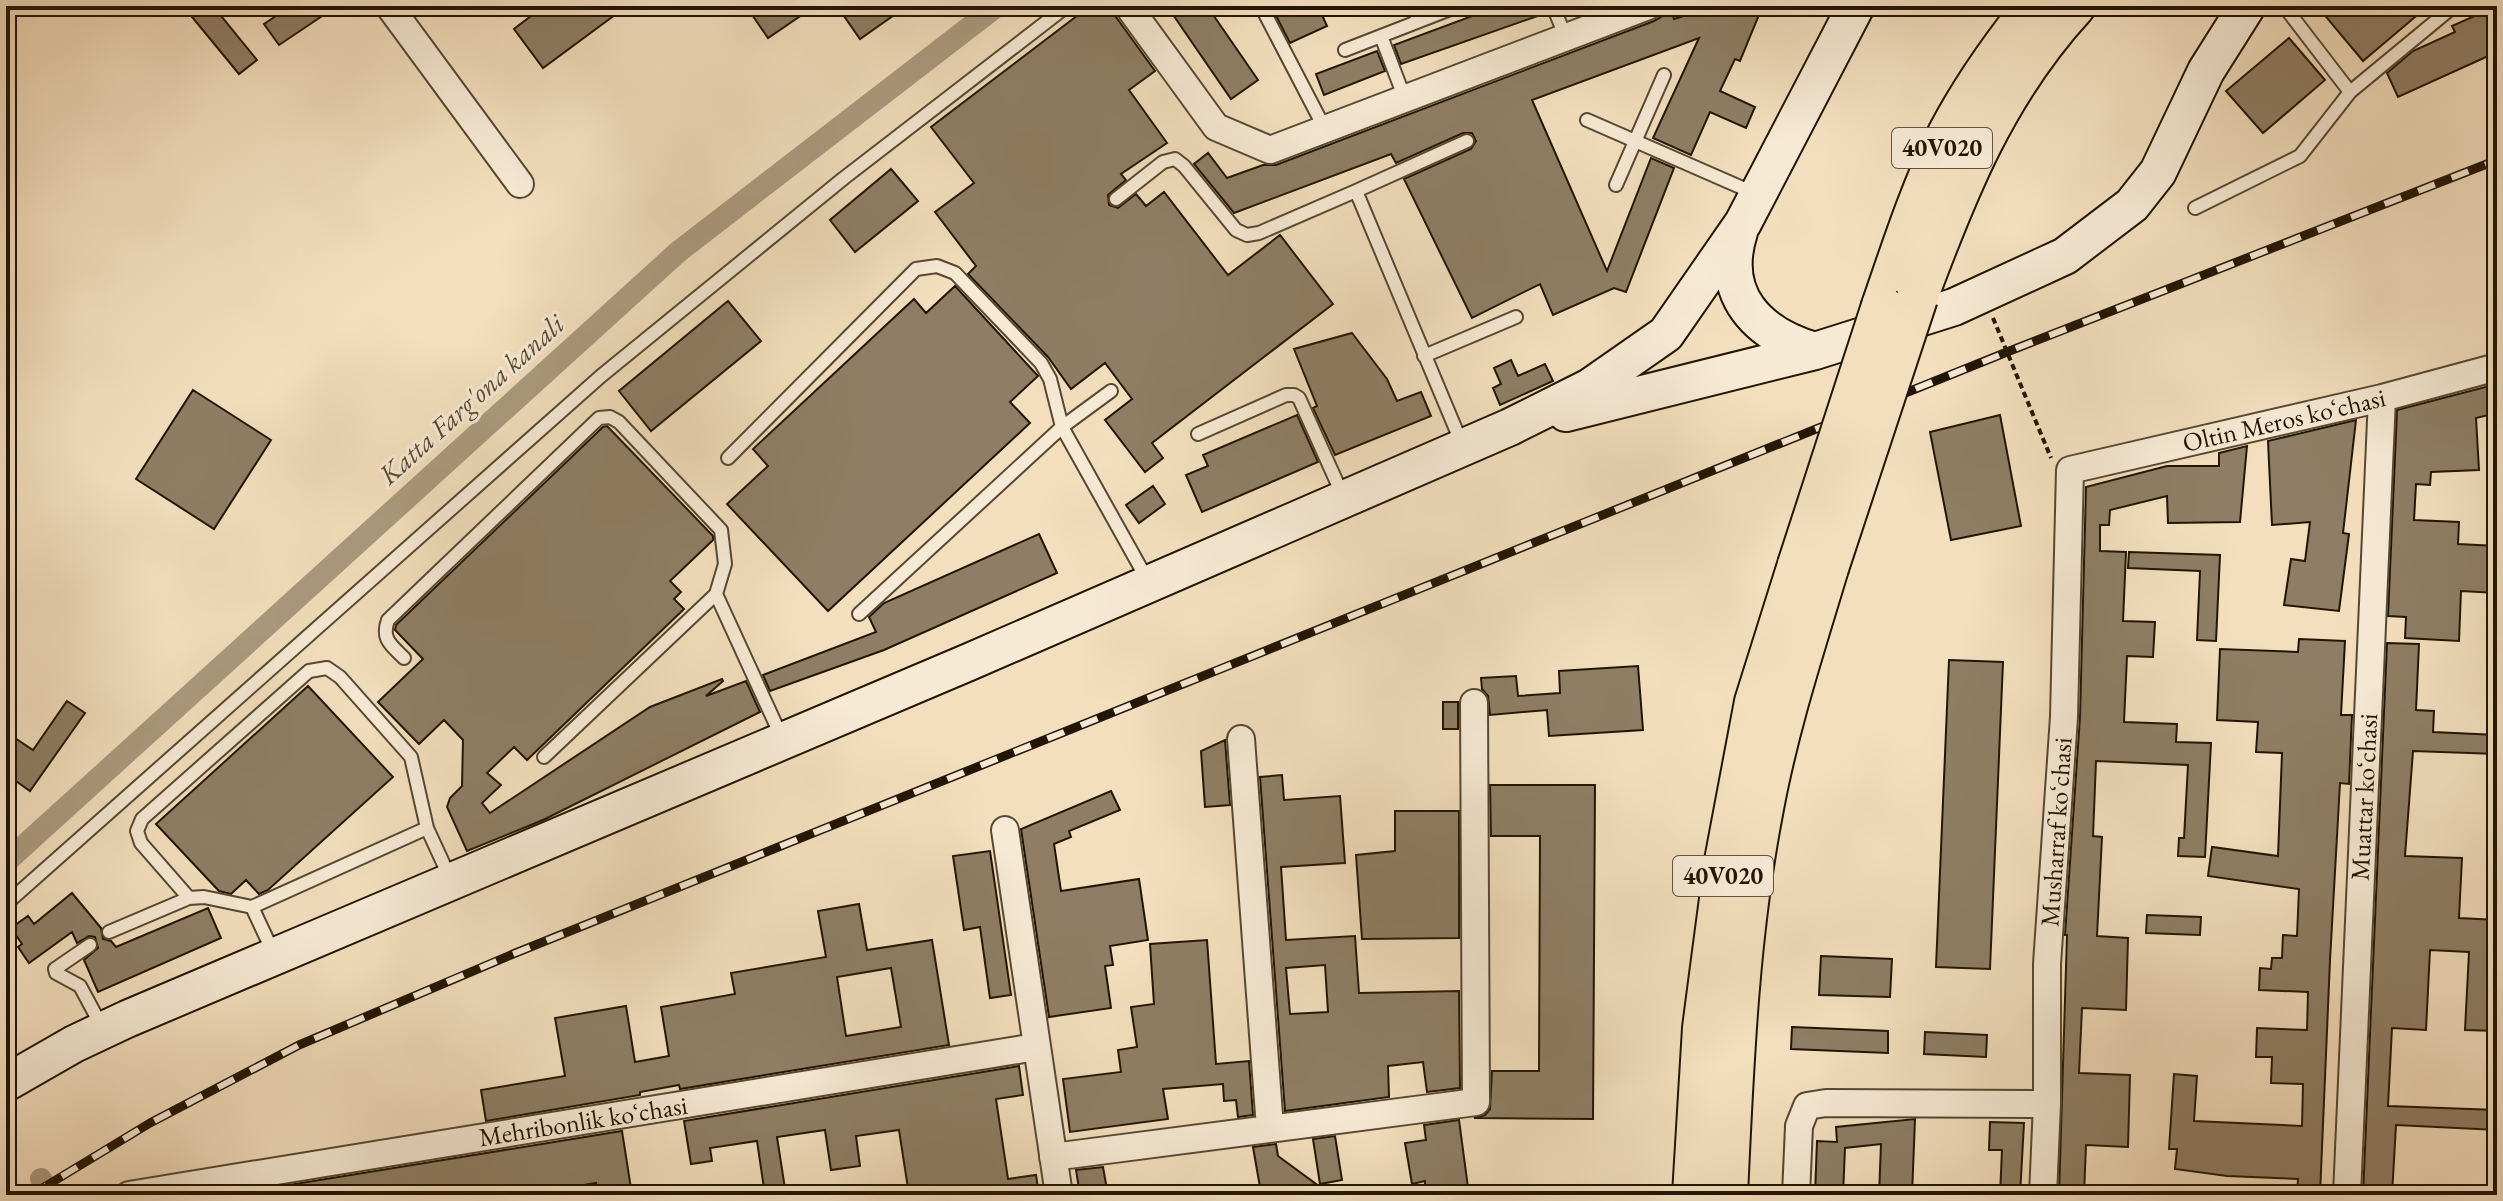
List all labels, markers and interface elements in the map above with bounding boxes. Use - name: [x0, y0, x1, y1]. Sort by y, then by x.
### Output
- road number: 40V020: [1892, 128, 1992, 168]
- water label: Katta Farg'ona kanali: [370, 305, 573, 493]
- street label: Oltin Meros koʻchasi: [2179, 380, 2389, 460]
- street label: Muattar koʻchasi: [2343, 712, 2385, 882]
- street label: Musharraf koʻchasi: [2032, 736, 2080, 928]
- road number: 40V020: [1673, 856, 1773, 896]
- street label: Mehribonlik koʻchasi: [476, 1088, 690, 1154]

